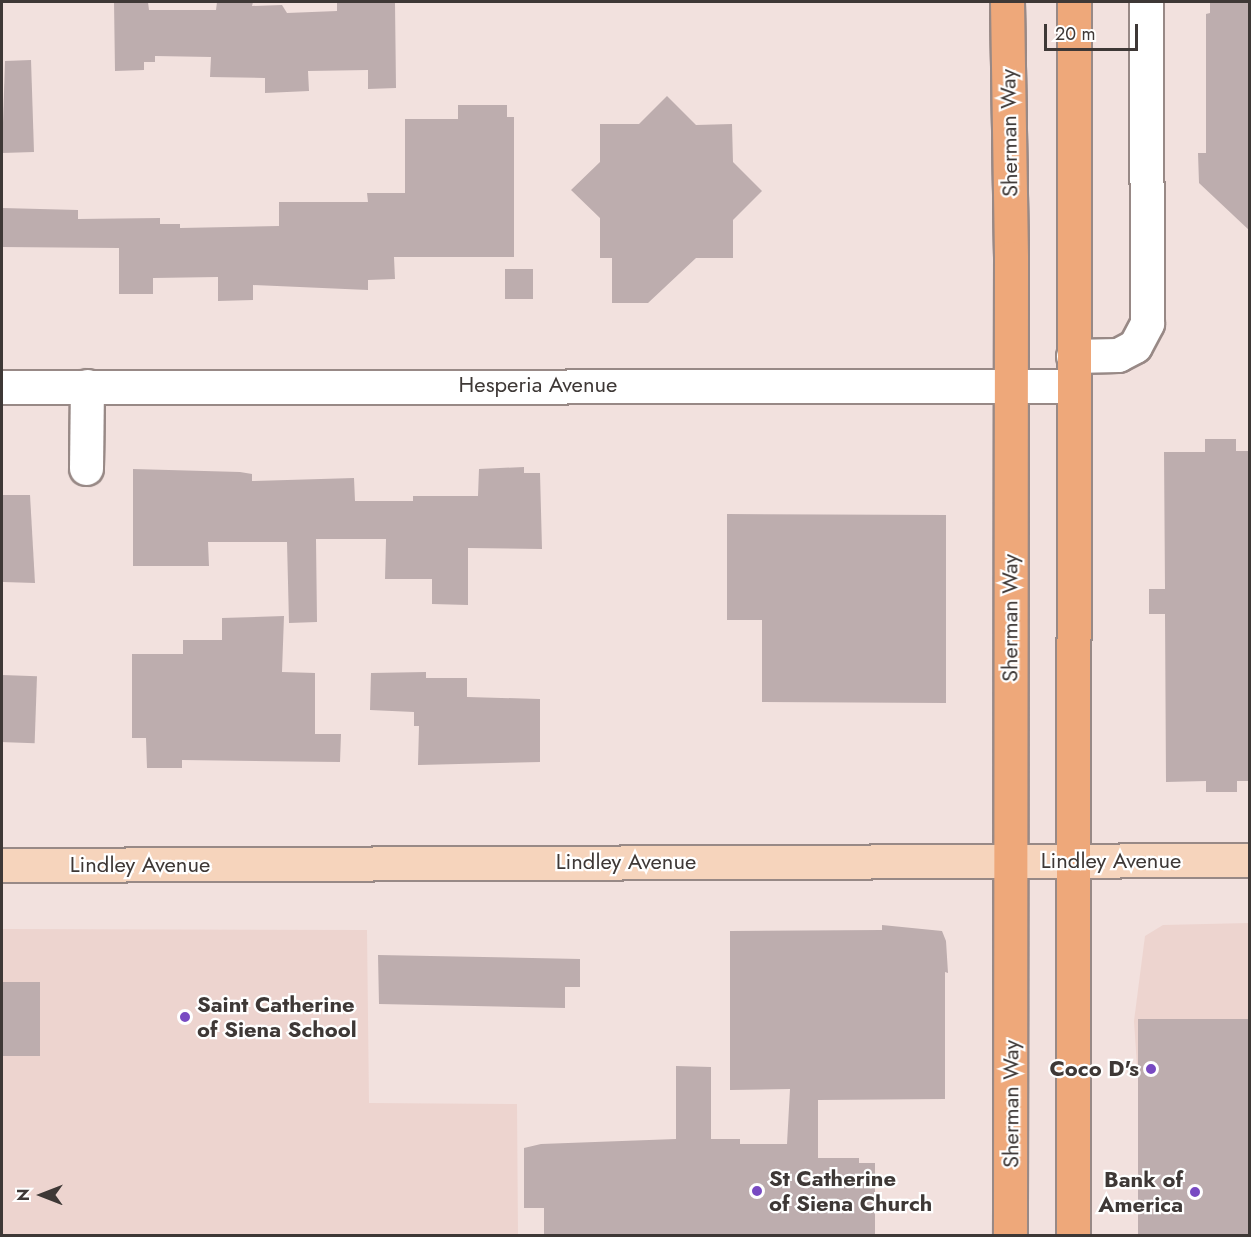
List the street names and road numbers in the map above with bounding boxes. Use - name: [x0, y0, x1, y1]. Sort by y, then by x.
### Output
- street label: Sherman Way: [995, 69, 1023, 197]
- street label: Hesperia Avenue: [459, 372, 617, 398]
- street label: Sherman Way: [997, 554, 1023, 682]
- street label: Lindley Avenue: [1041, 848, 1181, 874]
- street label: Lindley Avenue: [556, 849, 696, 875]
- street label: Lindley Avenue: [70, 852, 210, 878]
- street label: Sherman Way: [998, 1040, 1024, 1168]

